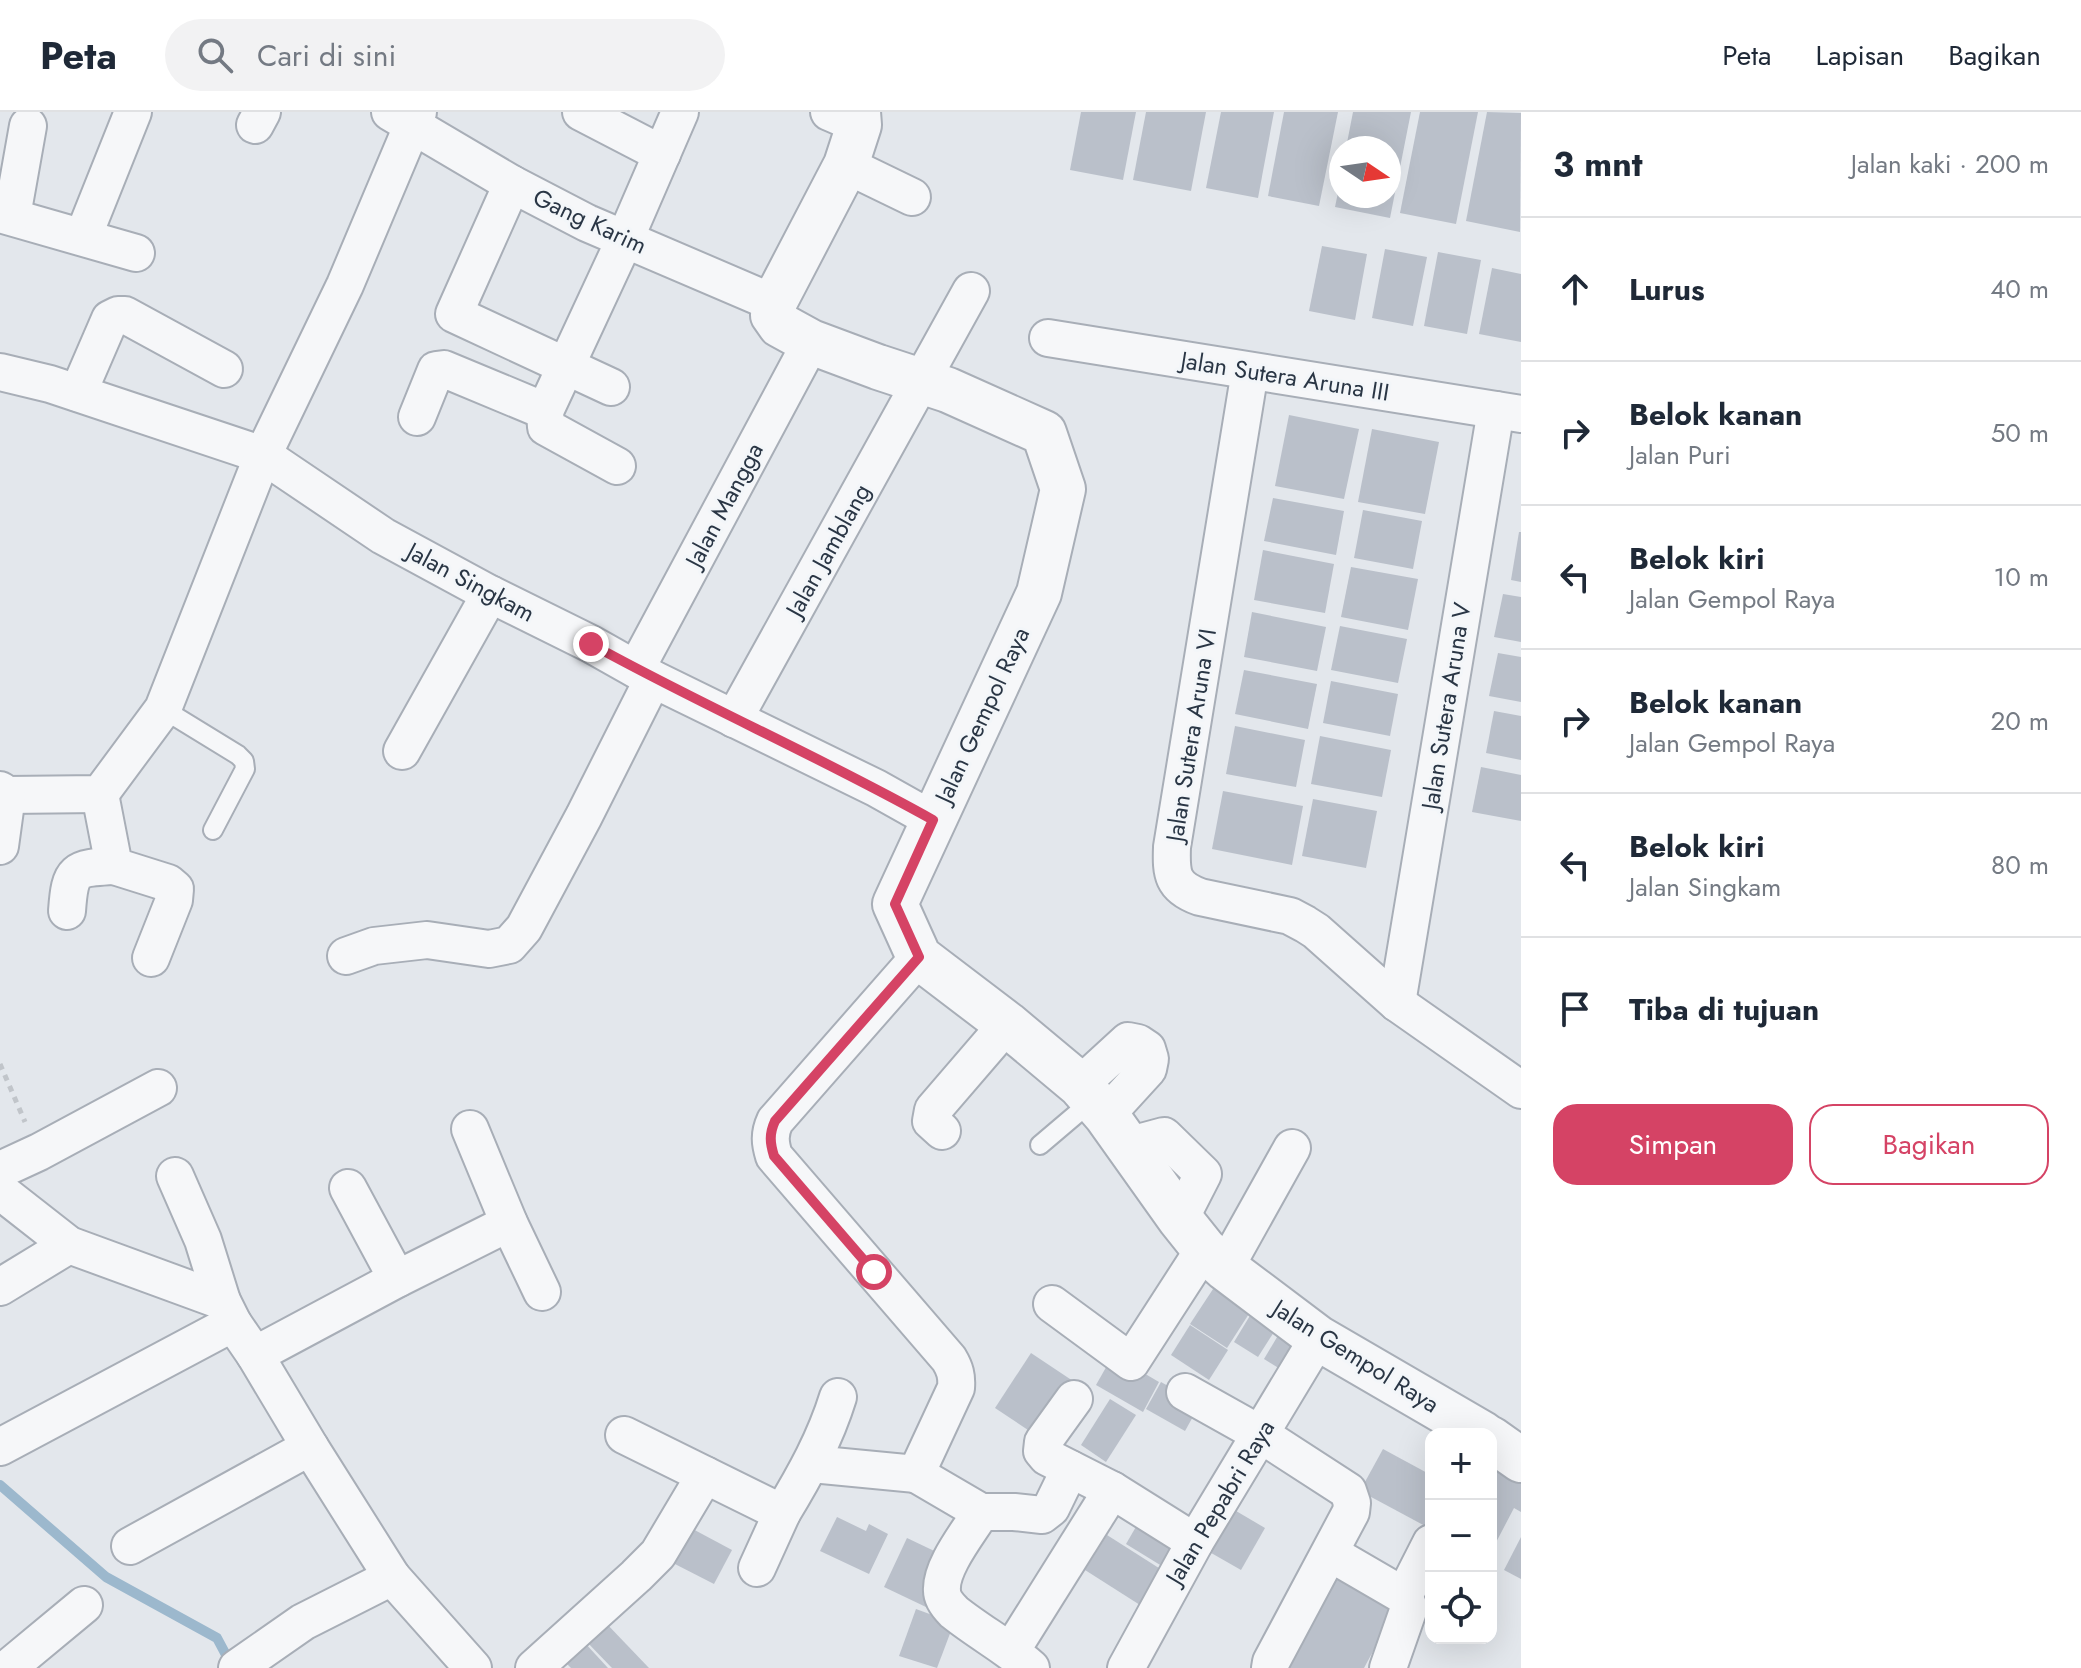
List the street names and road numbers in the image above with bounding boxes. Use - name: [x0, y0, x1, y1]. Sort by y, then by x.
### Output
- street label: Gang Karim: [527, 179, 653, 263]
- street label: Jalan Sutera Aruna III: [1175, 342, 1392, 410]
- street label: Jalan Mangga: [675, 436, 772, 576]
- street label: Jalan Jamblang: [776, 477, 879, 625]
- street label: Jalan Singkam: [398, 532, 541, 630]
- street label: Jalan Sutera Aruna V: [1412, 600, 1480, 815]
- street label: Jalan Gempol Raya: [925, 621, 1038, 811]
- street label: Jalan Sutera Aruna VI: [1156, 626, 1225, 847]
- street label: Jalan Gempol Raya: [1263, 1289, 1446, 1421]
- street label: Jalan Pepabri Raya: [1155, 1413, 1283, 1594]

